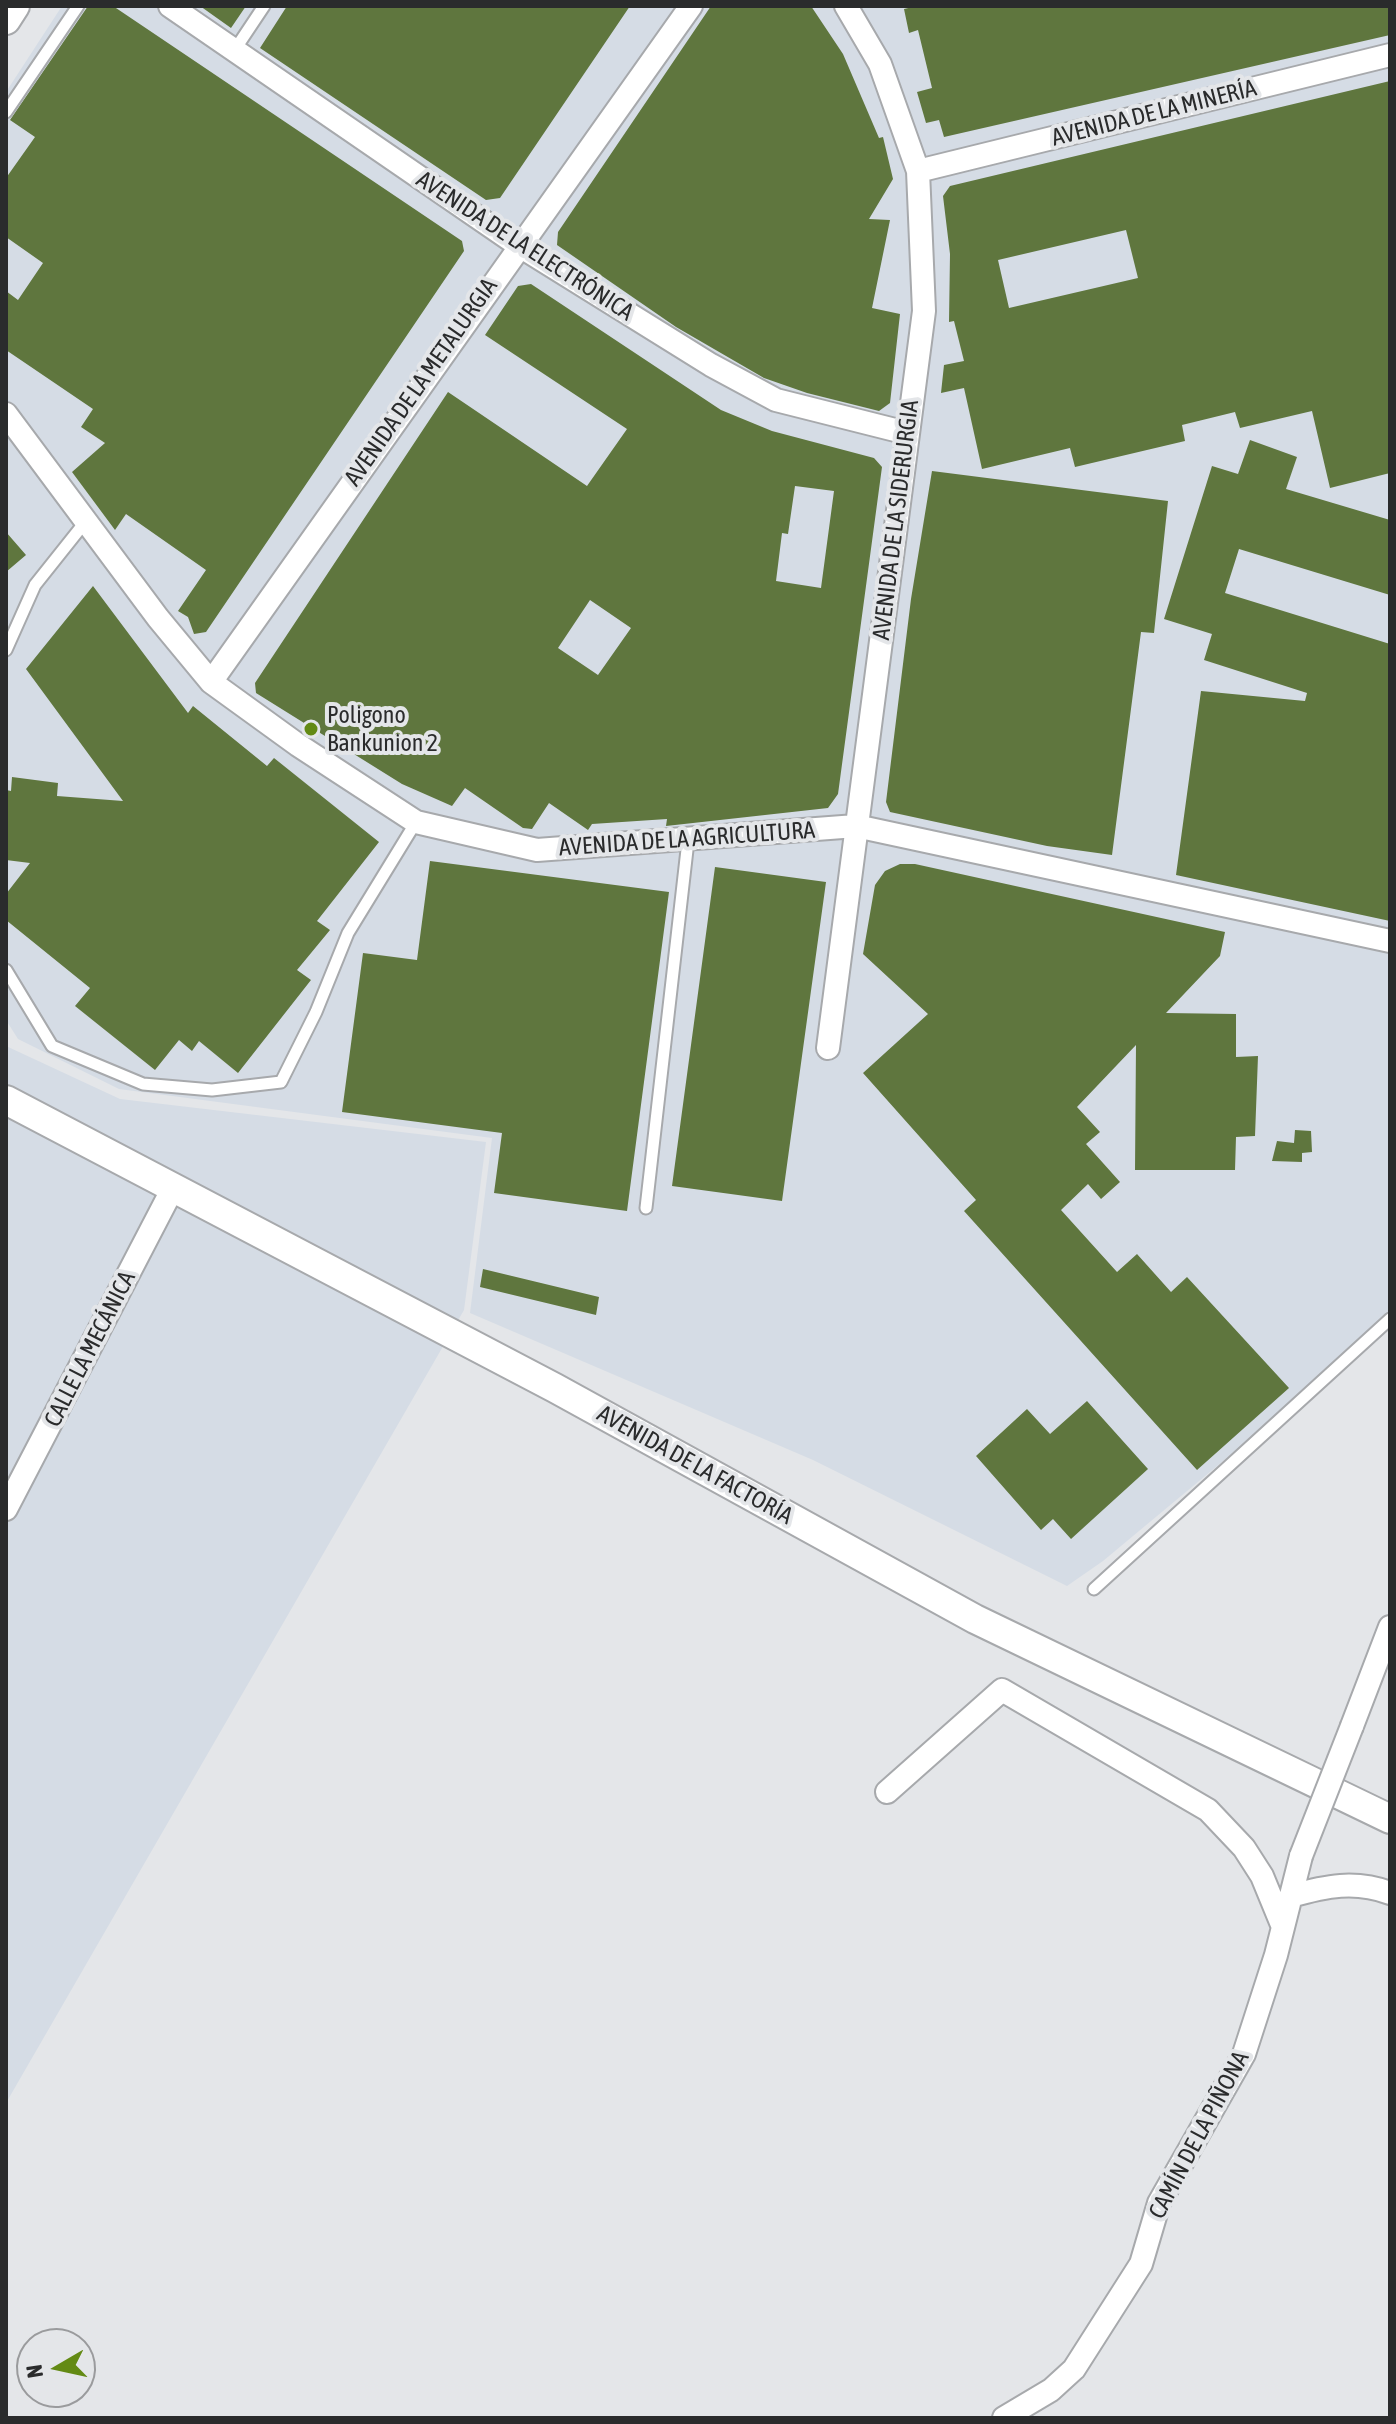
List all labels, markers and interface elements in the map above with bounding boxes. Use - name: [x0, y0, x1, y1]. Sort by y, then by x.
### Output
- street label: AVENIDA DE LA MINERÍA: [1049, 74, 1259, 152]
- street label: AVENIDA DE LA ELECTRÓNICA: [411, 165, 639, 327]
- street label: AVENIDA DE LA METALURGIA: [338, 273, 504, 491]
- street label: AVENIDA DE LA SIDERURGIA: [867, 398, 925, 642]
- place label: Poligono Bankunion 2: [327, 701, 438, 757]
- marker: Poligono Bankunion 2: [302, 720, 320, 738]
- street label: AVENIDA DE LA AGRICULTURA: [558, 816, 816, 862]
- street label: CALLE LA MECÁNICA: [38, 1266, 142, 1432]
- street label: AVENIDA DE LA FACTORÍA: [592, 1399, 798, 1531]
- street label: CAMÍN DE LA PIÑONA: [1143, 2046, 1255, 2224]
- north arrow: [16, 2328, 96, 2408]
- text: N: [20, 2363, 48, 2380]

